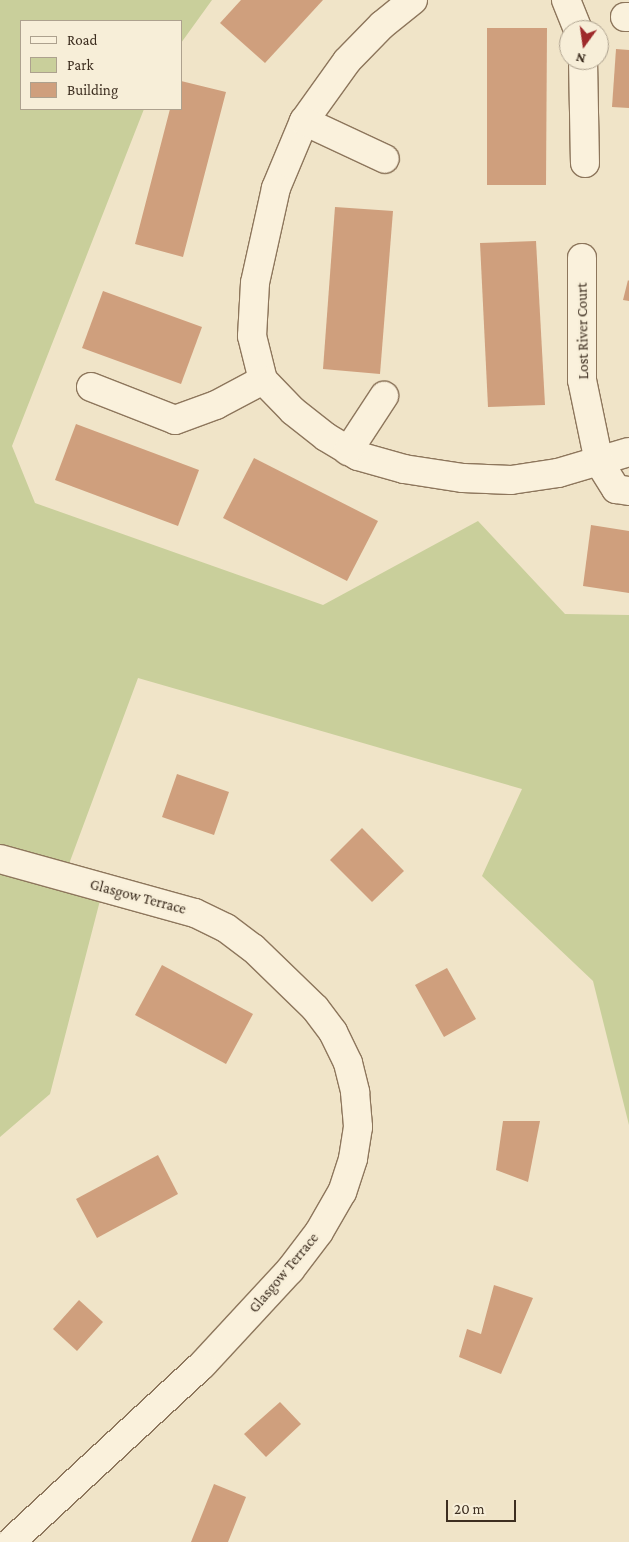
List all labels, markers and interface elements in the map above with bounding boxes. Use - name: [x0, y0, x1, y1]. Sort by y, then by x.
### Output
- legend: [20, 20, 182, 110]
- north arrow: [559, 20, 609, 70]
- text: Road: [67, 32, 97, 48]
- text: N: [574, 50, 587, 68]
- text: Park: [67, 57, 94, 73]
- text: Building: [67, 82, 118, 98]
- street label: Lost River Court: [573, 282, 593, 380]
- street label: Glasgow Terrace: [88, 876, 188, 918]
- street label: Glasgow Terrace: [245, 1229, 323, 1317]
- scale bar: [449, 1490, 519, 1522]
- text: 20 m: [454, 1501, 485, 1517]

